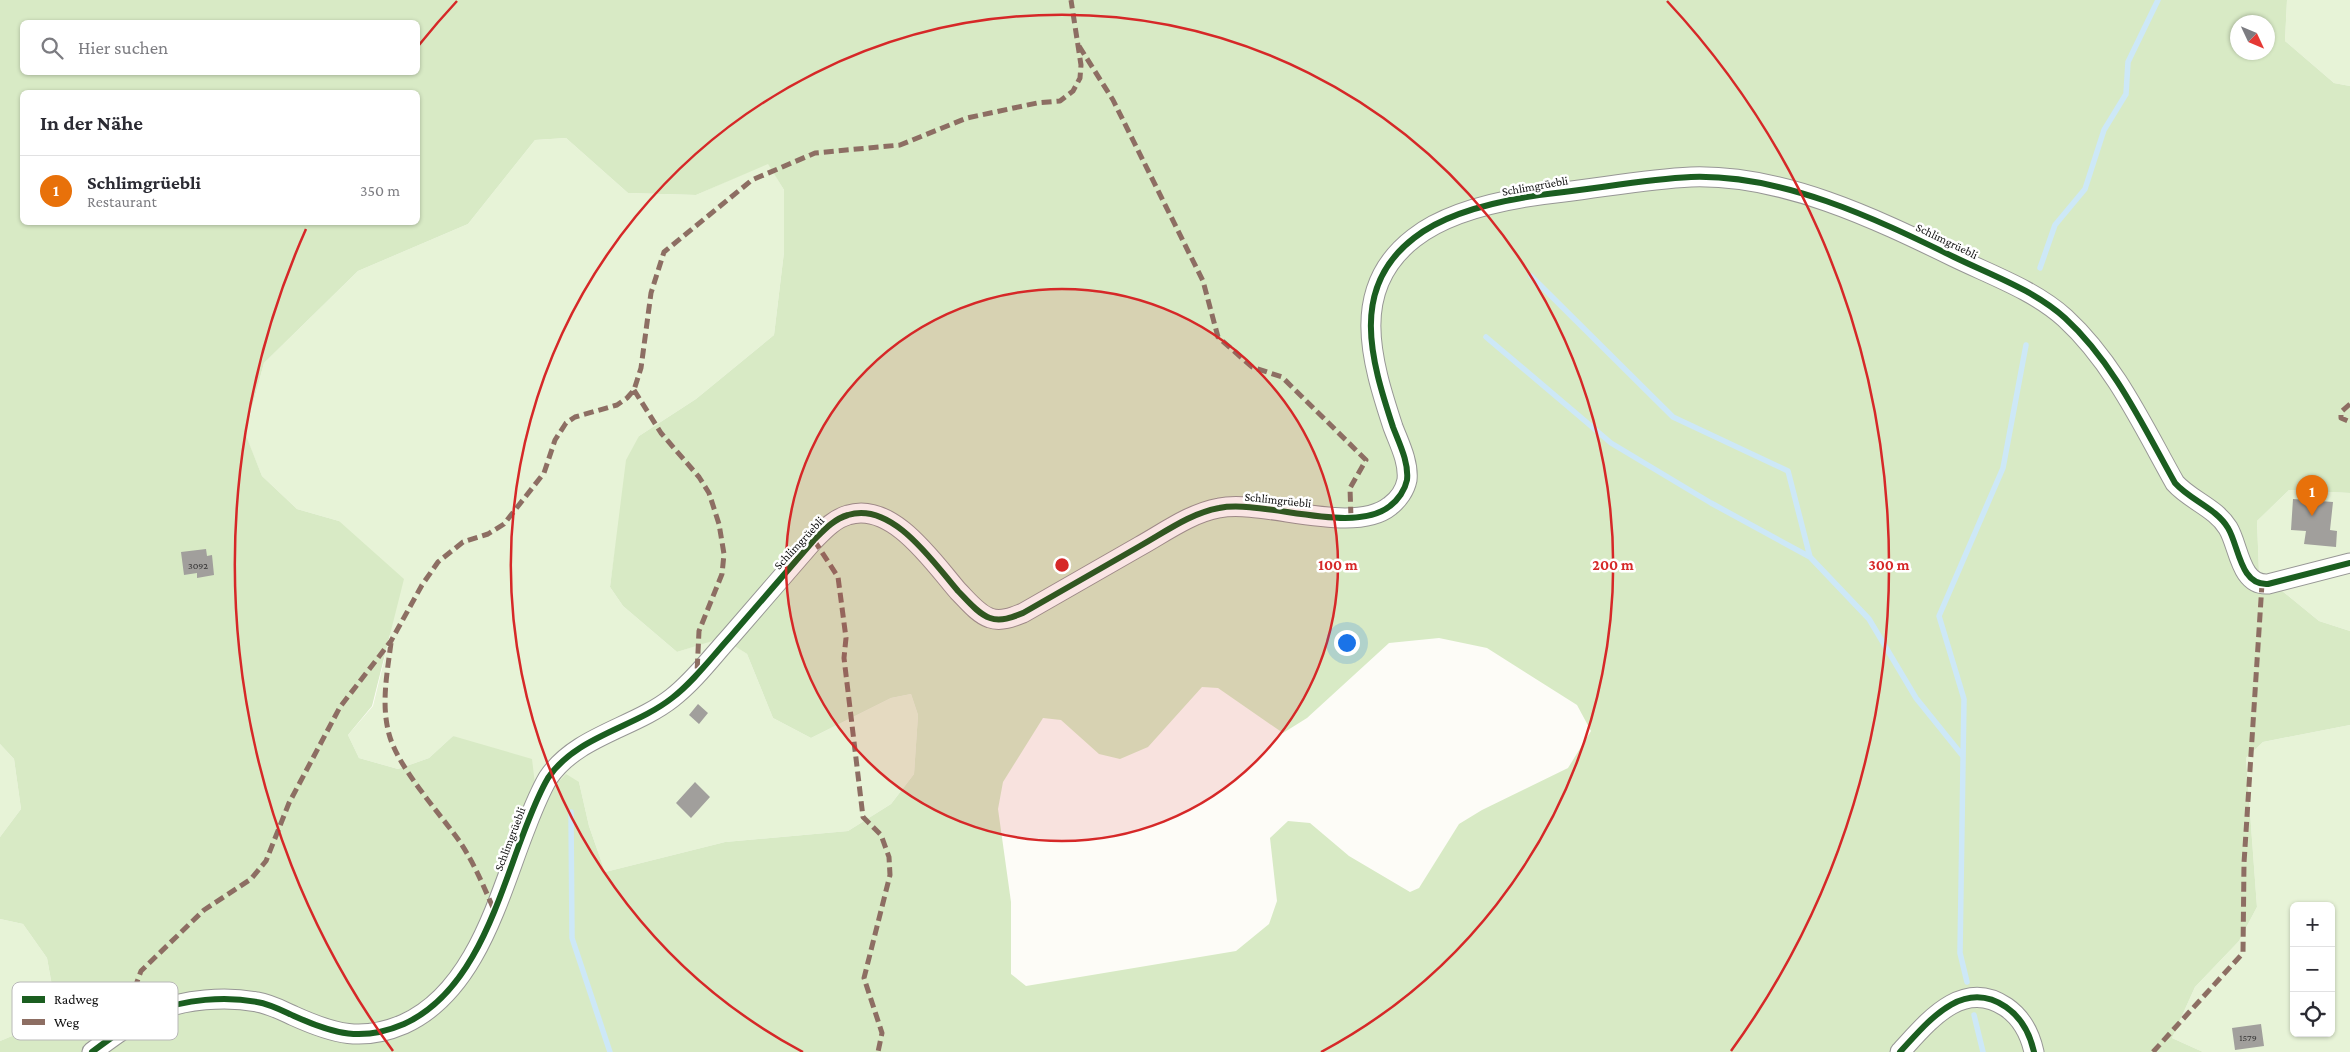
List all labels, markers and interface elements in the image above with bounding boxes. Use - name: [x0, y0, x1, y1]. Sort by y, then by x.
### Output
- north arrow: [2230, 15, 2275, 60]
- search box: [20, 20, 420, 75]
- icon: search: [38, 34, 66, 62]
- text: Hier suchen: [78, 37, 168, 58]
- text: In der Nähe: [40, 111, 143, 135]
- text: Schlimgrüebli: [87, 172, 201, 193]
- street label: Schlimgrüebli: [1501, 173, 1569, 199]
- text: 1: [53, 182, 59, 199]
- text: 350 m: [360, 182, 400, 199]
- text: Restaurant: [87, 193, 157, 210]
- street label: Schlimgrüebli: [1914, 220, 1980, 262]
- pin: 1: [2296, 475, 2328, 516]
- street label: Schlimgrüebli: [1244, 490, 1312, 510]
- street label: Schlimgrüebli: [771, 514, 827, 572]
- centre of rings: [1053, 556, 1071, 574]
- text: 100 m: [1318, 557, 1358, 573]
- text: 200 m: [1592, 557, 1634, 573]
- text: 300 m: [1868, 557, 1910, 573]
- house number: 3092: [188, 560, 208, 571]
- your location: [1334, 630, 1360, 656]
- street label: Schlimgrüebli: [491, 805, 529, 873]
- map controls: [2290, 902, 2335, 1037]
- button: +: [2290, 902, 2335, 947]
- button: −: [2290, 947, 2335, 992]
- legend: [12, 982, 178, 1040]
- text: Radweg: [54, 991, 99, 1007]
- button: locate: [2290, 992, 2335, 1037]
- text: Weg: [54, 1014, 79, 1030]
- house number: 1579: [2239, 1032, 2257, 1043]

